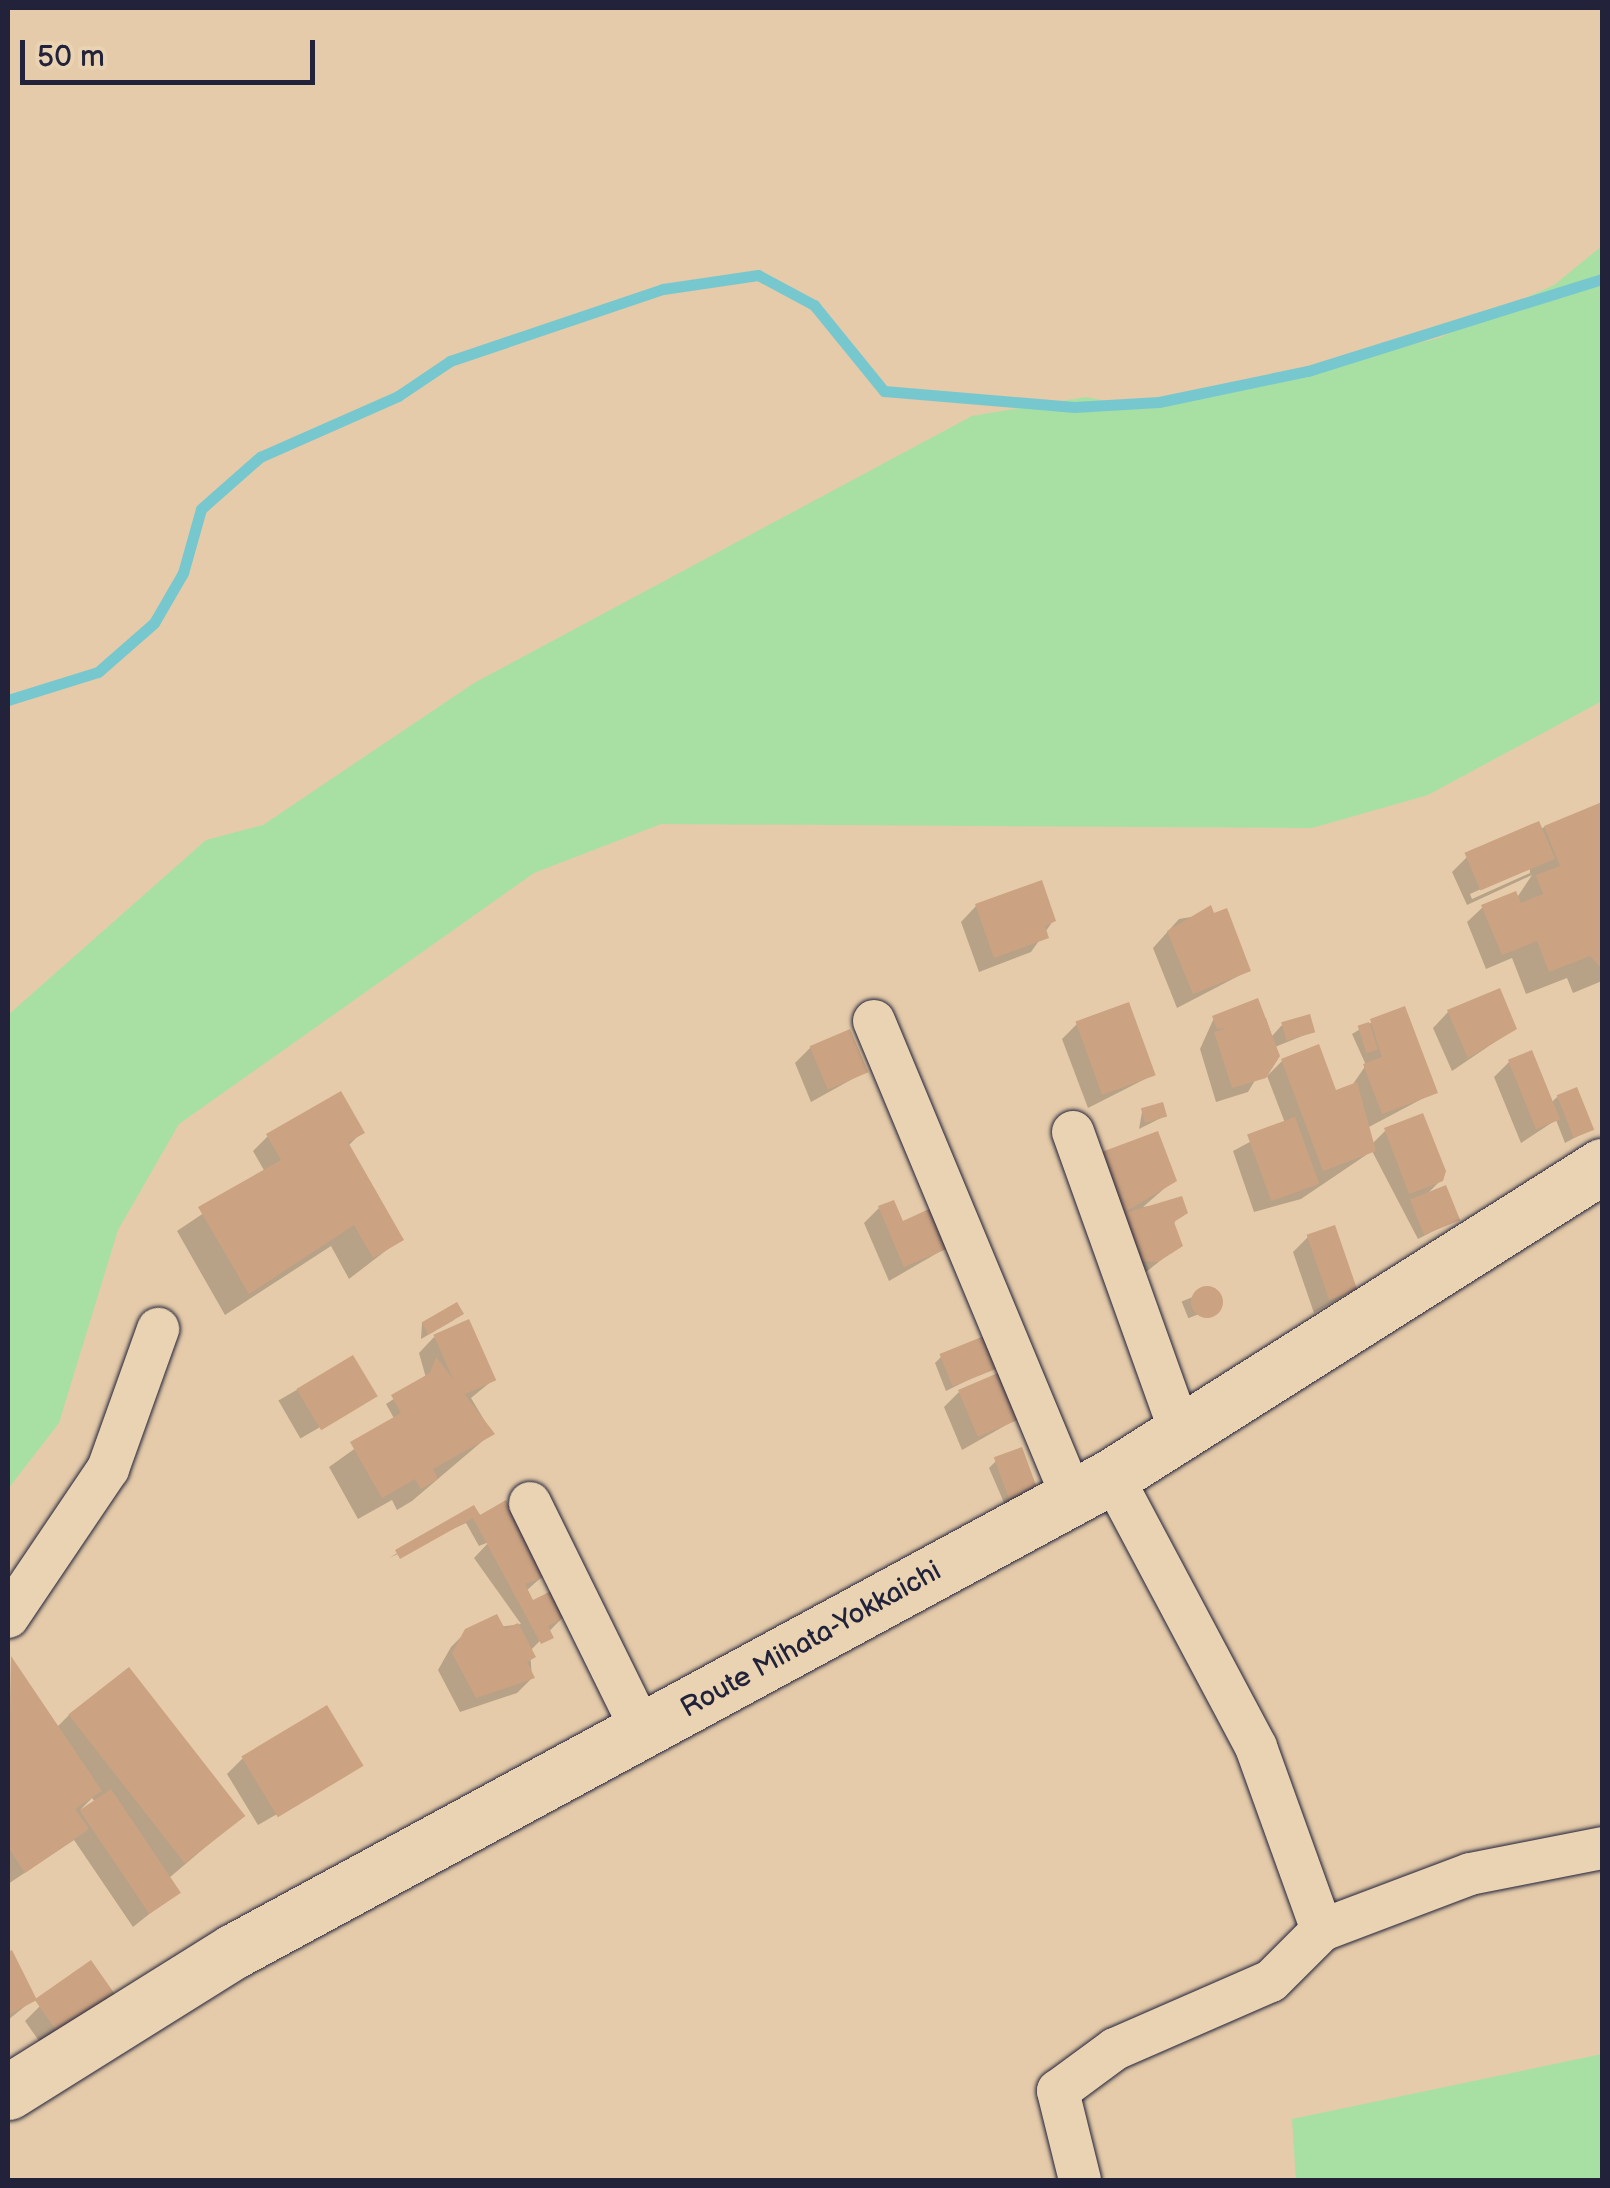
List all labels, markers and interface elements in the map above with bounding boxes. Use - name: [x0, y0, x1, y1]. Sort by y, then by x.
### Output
- scale bar: [25, 20, 320, 82]
- text: 50 m: [37, 39, 105, 75]
- street label: Route Mihata-Yokkaichi: [675, 1554, 947, 1726]

